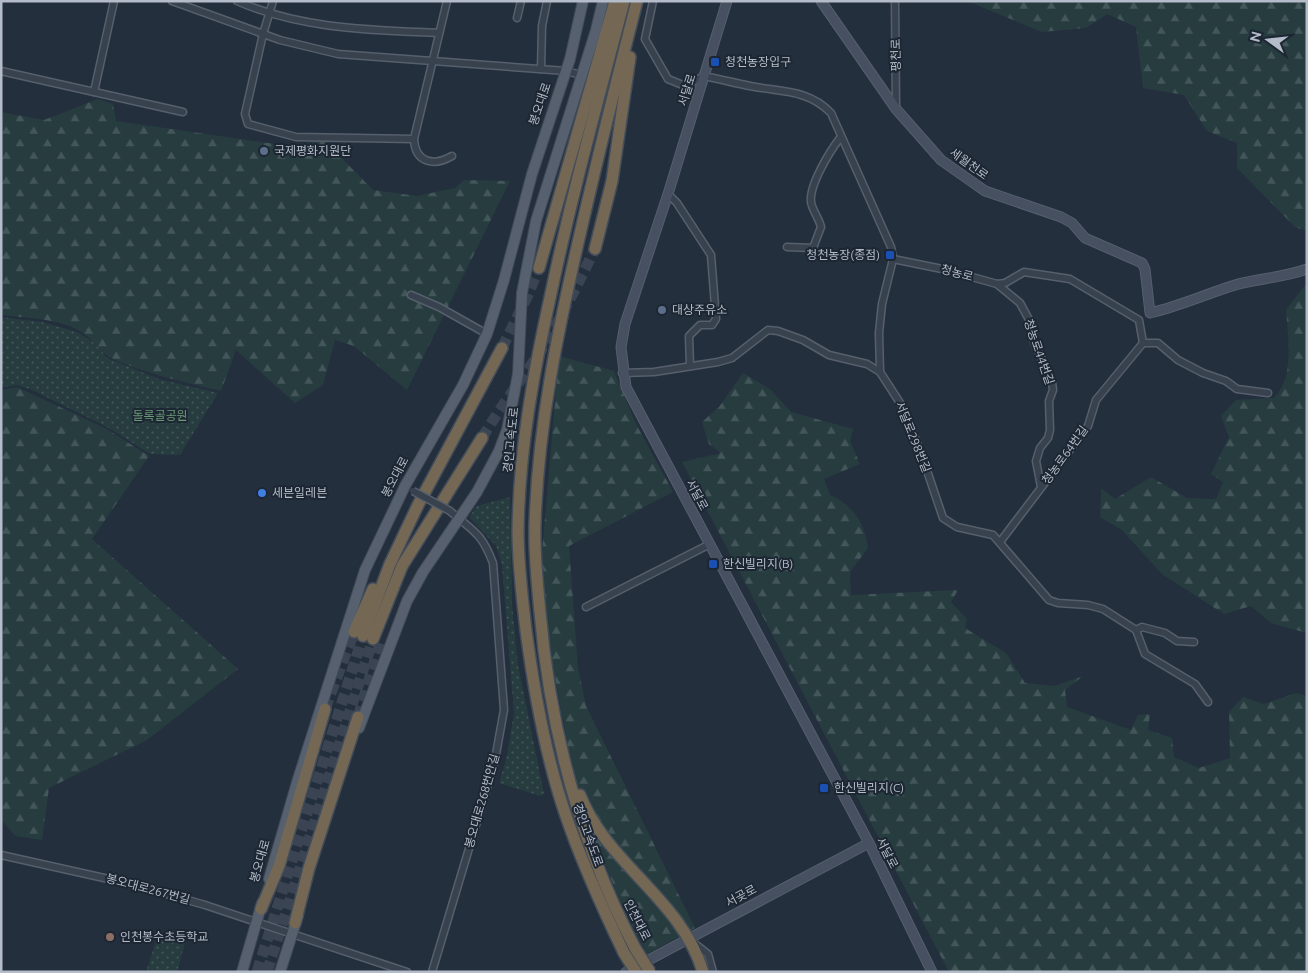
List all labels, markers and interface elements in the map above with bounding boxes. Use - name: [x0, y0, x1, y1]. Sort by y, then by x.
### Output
- north arrow: [1243, 15, 1293, 65]
- text: N: [1246, 30, 1265, 44]
- street label: 평천로: [889, 38, 902, 72]
- place label: 청천농장입구: [725, 55, 791, 68]
- marker: 청천농장입구: [709, 56, 721, 68]
- street label: 서달로: [675, 72, 698, 108]
- street label: 봉오대로: [526, 81, 553, 127]
- place label: 국제평화지원단: [274, 144, 351, 157]
- marker: 국제평화지원단: [258, 145, 270, 157]
- street label: 세월천로: [948, 145, 991, 182]
- place label: 청천농장(종점): [806, 248, 880, 262]
- marker: 청천농장(종점): [884, 249, 896, 261]
- street label: 청농로: [939, 262, 975, 283]
- place label: 대상주유소: [672, 303, 727, 316]
- marker: 대상주유소: [656, 304, 668, 316]
- street label: 청농로44번길: [1022, 317, 1057, 386]
- street label: 서달로298번길: [893, 399, 934, 474]
- street label: 경인고속도로: [501, 406, 520, 474]
- park label: 돌록골공원: [132, 409, 188, 422]
- street label: 청농로64번길: [1039, 423, 1090, 486]
- street label: 봉오대로: [378, 454, 411, 499]
- street label: 서달로: [684, 477, 711, 512]
- place label: 세븐일레븐: [272, 486, 327, 499]
- marker: 세븐일레븐: [256, 487, 268, 499]
- place label: 한신빌리지(B): [723, 557, 793, 571]
- marker: 한신빌리지(B): [707, 558, 719, 570]
- street label: 봉오대로268번안길: [462, 752, 501, 850]
- place label: 한신빌리지(C): [834, 781, 904, 795]
- marker: 한신빌리지(C): [818, 782, 830, 794]
- street label: 경인고속도로: [571, 801, 606, 868]
- street label: 서달로: [874, 835, 901, 870]
- street label: 봉오대로: [247, 838, 272, 884]
- street label: 봉오대로267번길: [105, 871, 192, 906]
- street label: 서곶로: [723, 882, 758, 909]
- street label: 인천대로: [622, 897, 653, 942]
- place label: 인천봉수초등학교: [120, 930, 208, 943]
- marker: 인천봉수초등학교: [104, 931, 116, 943]

